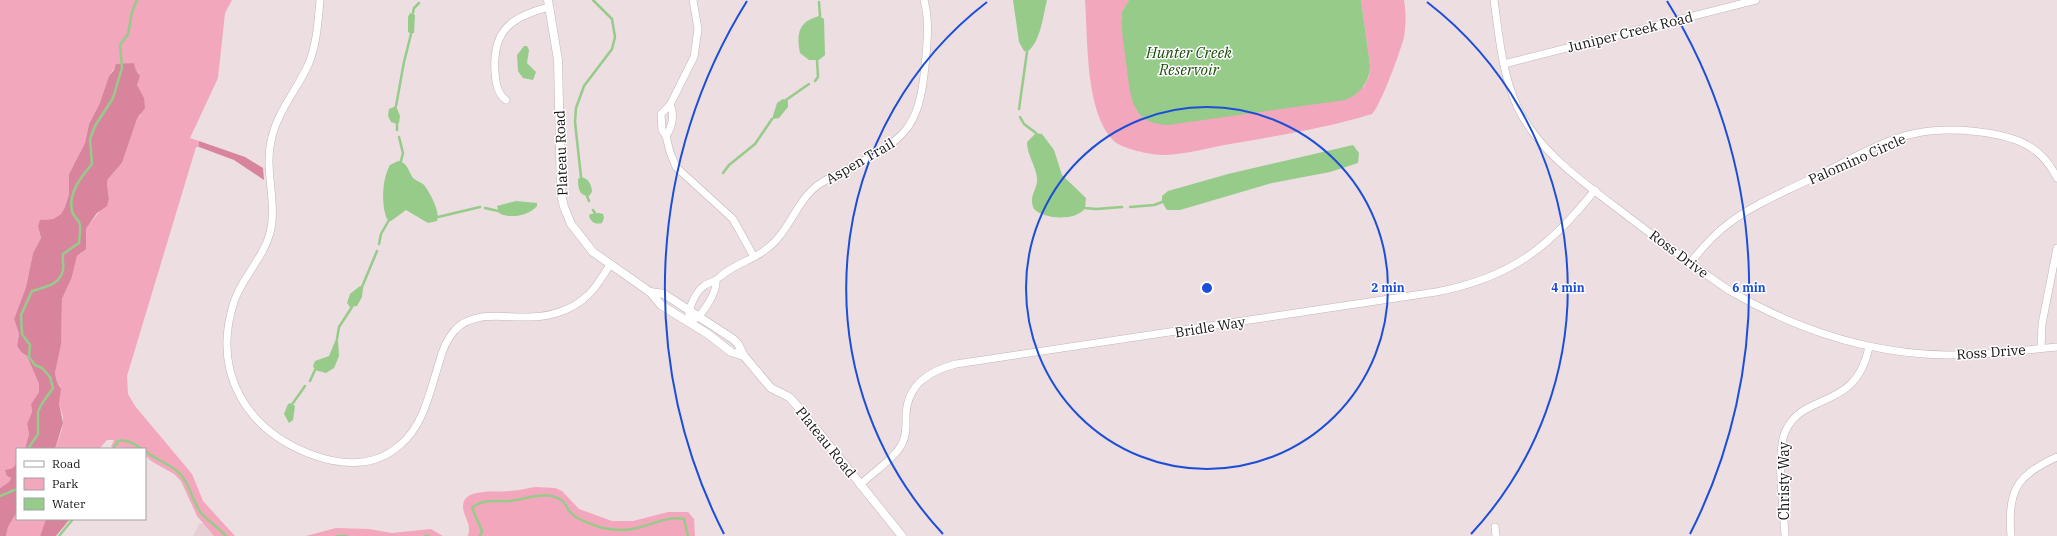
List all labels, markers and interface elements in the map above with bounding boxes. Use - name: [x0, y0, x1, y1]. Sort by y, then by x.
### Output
- street label: Juniper Creek Road: [1565, 8, 1695, 56]
- water label: Hunter Creek Reservoir: [1145, 43, 1232, 79]
- street label: Plateau Road: [550, 109, 571, 196]
- street label: Palomino Circle: [1805, 129, 1909, 189]
- street label: Aspen Trail: [822, 134, 898, 188]
- street label: Ross Drive: [1646, 226, 1712, 282]
- text: 2 min: [1371, 280, 1405, 295]
- text: 4 min: [1551, 280, 1585, 295]
- text: 6 min: [1732, 280, 1766, 295]
- centre of rings: [1200, 281, 1214, 295]
- street label: Bridle Way: [1173, 312, 1247, 341]
- street label: Ross Drive: [1956, 341, 2026, 363]
- street label: Plateau Road: [792, 403, 860, 481]
- street label: Christy Way: [1775, 441, 1793, 520]
- legend: [16, 448, 146, 520]
- text: Road: [52, 456, 81, 471]
- text: Park: [52, 476, 78, 491]
- text: Water: [52, 496, 86, 511]

